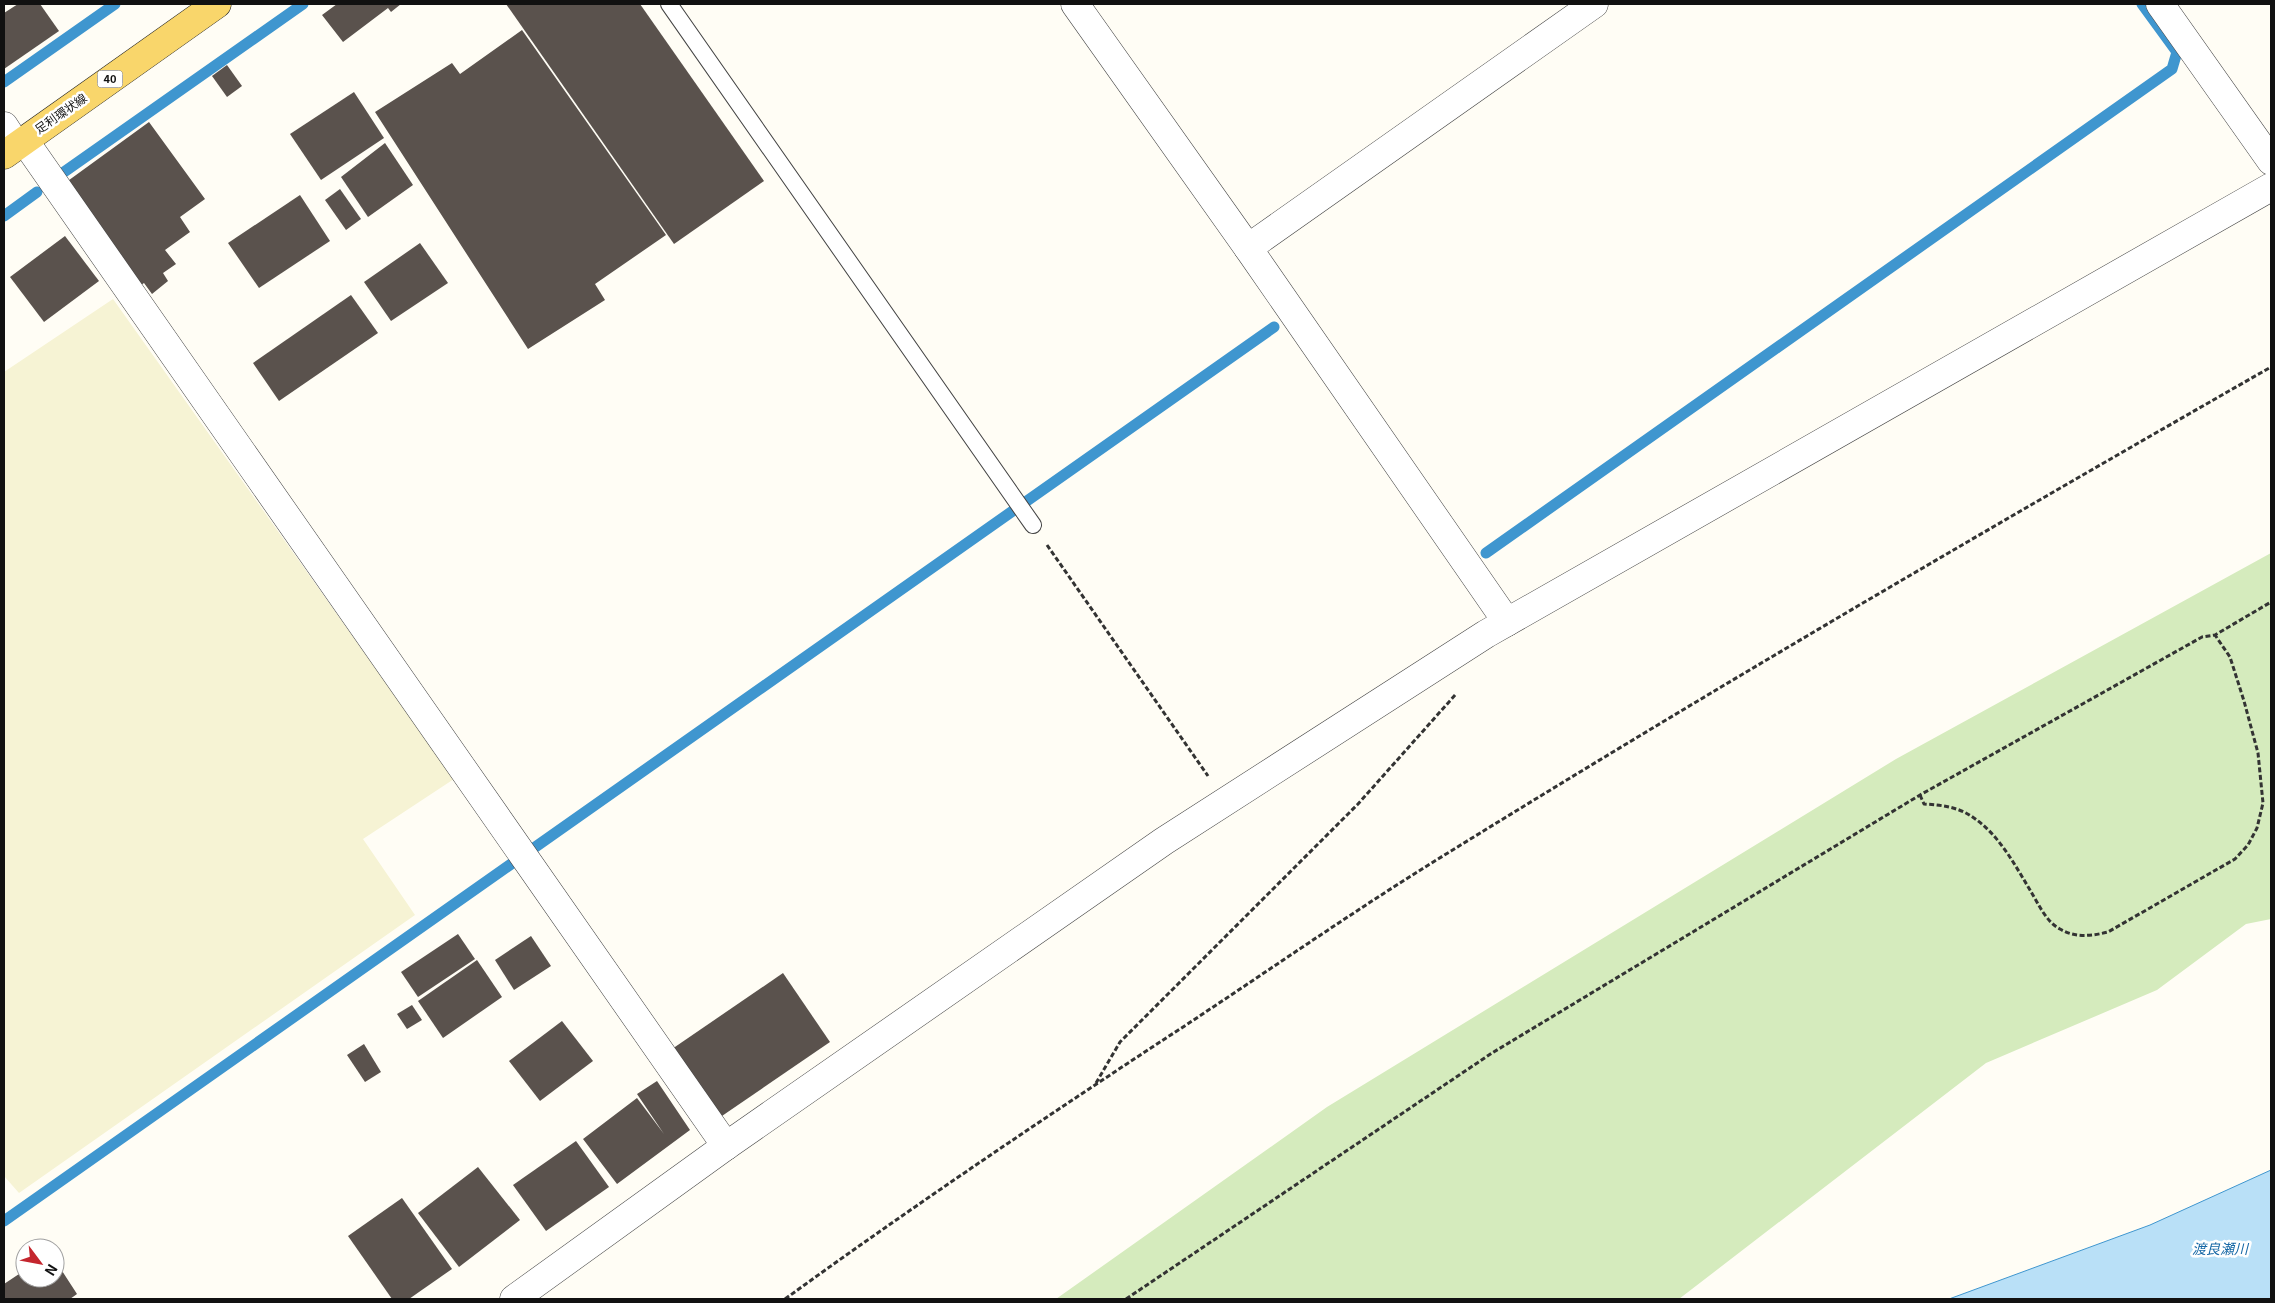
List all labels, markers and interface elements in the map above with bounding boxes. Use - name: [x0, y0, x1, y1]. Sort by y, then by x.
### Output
- road number: 40: [98, 70, 122, 88]
- street label: 足利環状線: [31, 89, 90, 137]
- north arrow: [15, 1238, 65, 1288]
- water label: 渡良瀬川: [2192, 1238, 2250, 1258]
- text: N: [41, 1261, 63, 1280]

